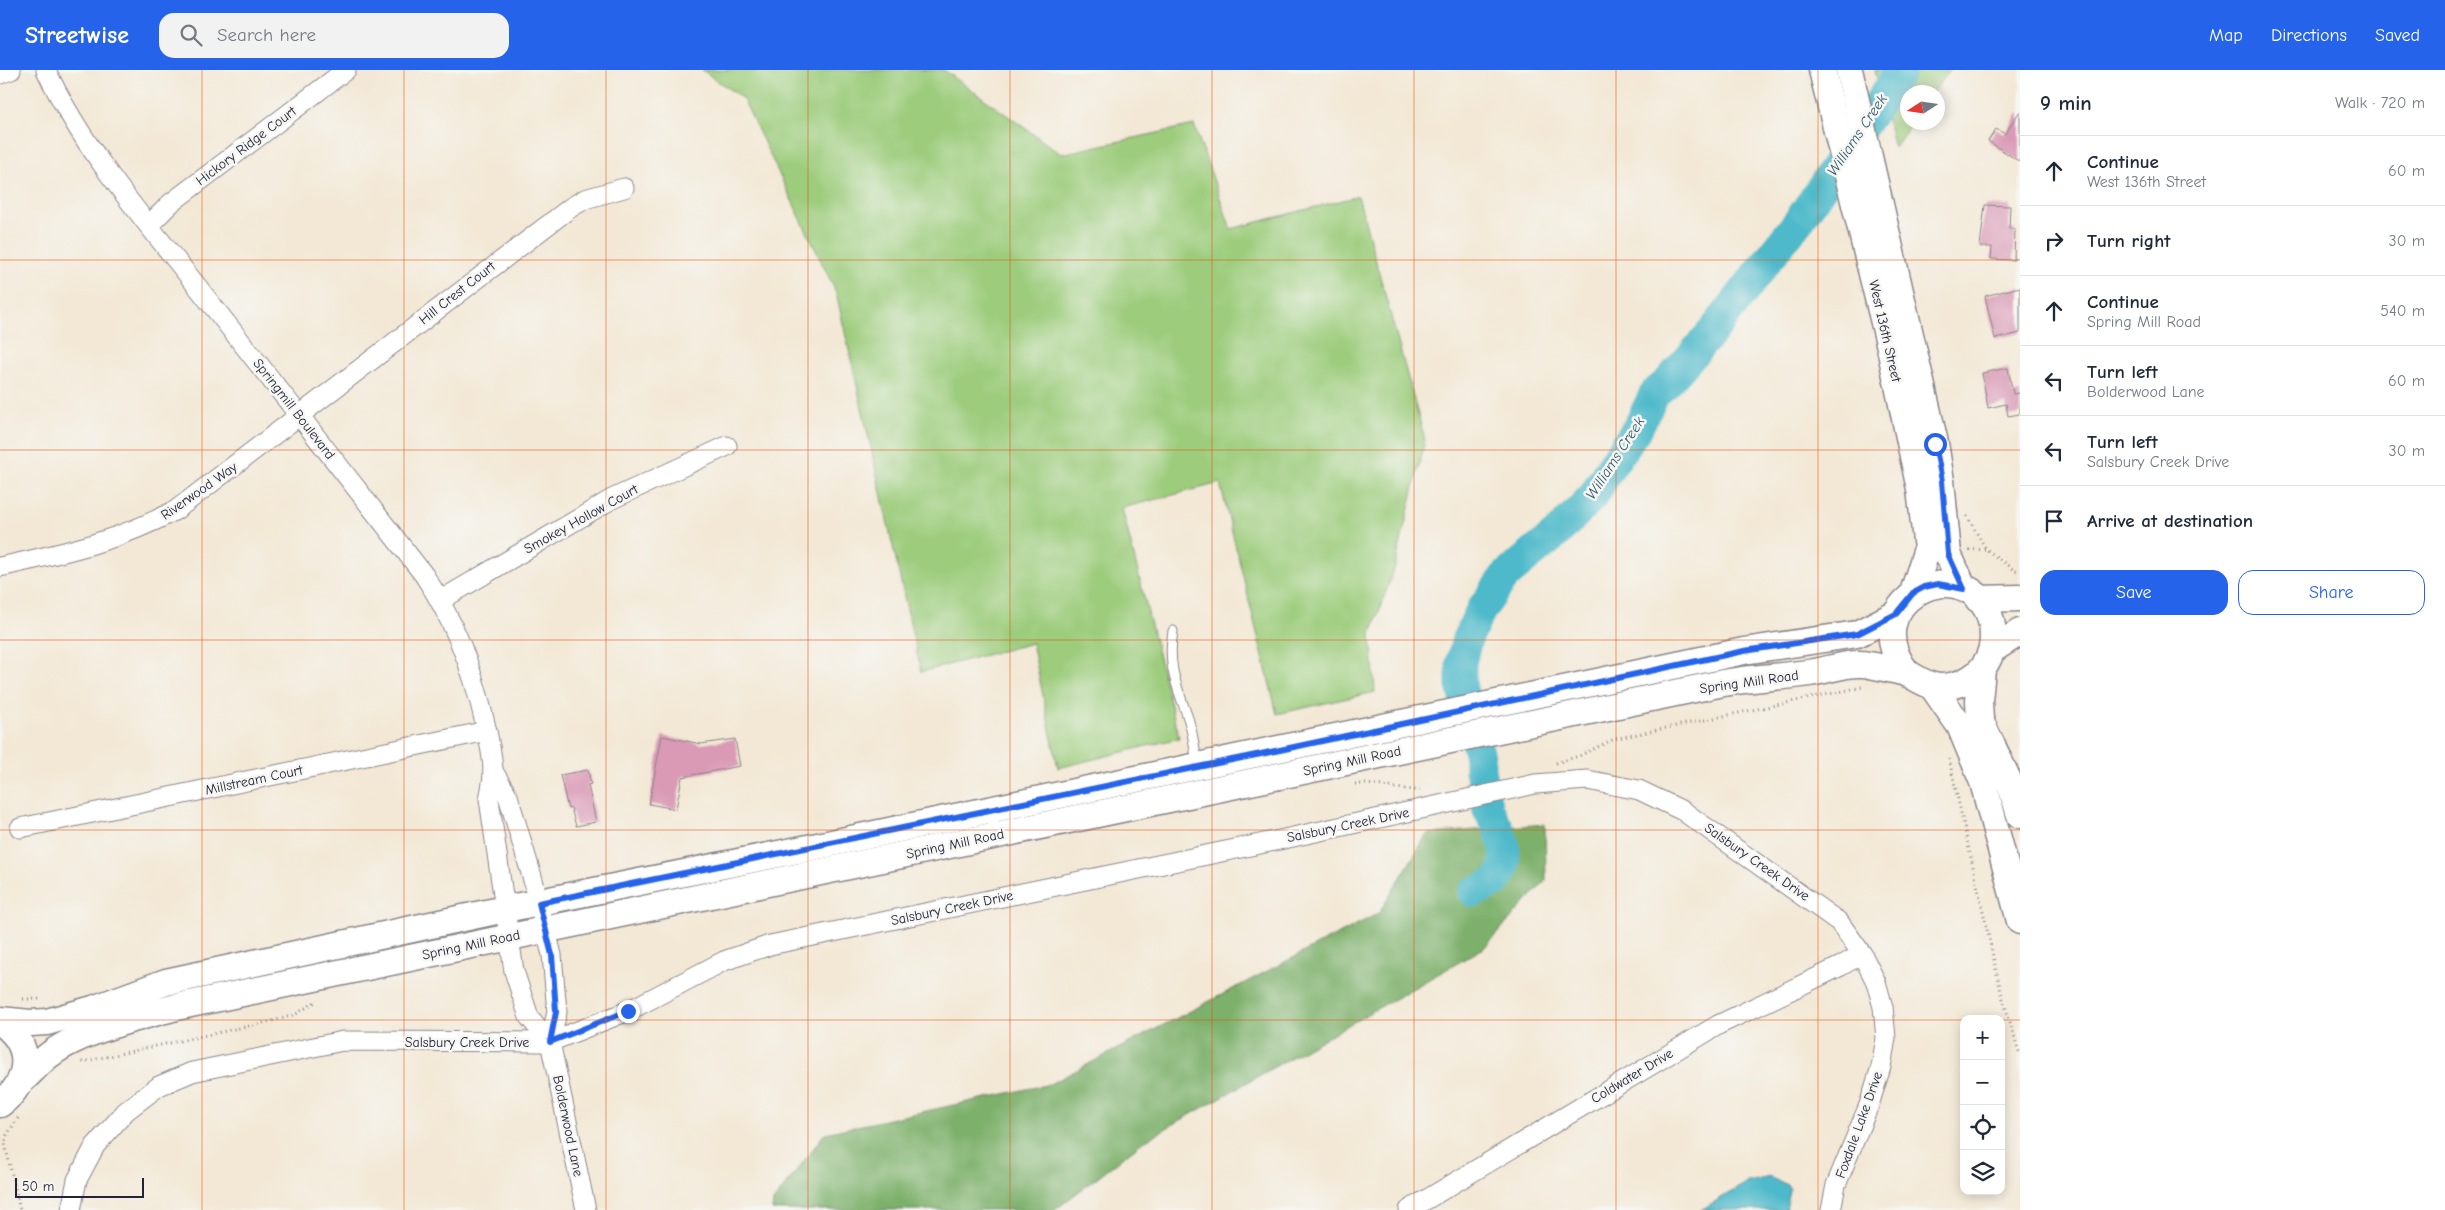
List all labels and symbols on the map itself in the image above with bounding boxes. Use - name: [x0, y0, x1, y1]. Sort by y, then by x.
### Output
- north arrow: [1900, 85, 1945, 130]
- water label: Williams Creek: [1823, 90, 1891, 179]
- street label: Hickory Ridge Court: [192, 102, 300, 189]
- street label: Hill Crest Court: [415, 257, 499, 328]
- street label: West 136th Street: [1865, 278, 1905, 385]
- street label: Springmill Boulevard: [249, 355, 339, 463]
- water label: Williams Creek: [1582, 413, 1649, 503]
- route start: [1924, 433, 1947, 456]
- street label: Riverwood Way: [158, 458, 241, 524]
- street label: Smokey Hollow Court: [521, 480, 642, 557]
- street label: Spring Mill Road: [1698, 667, 1800, 697]
- street label: Spring Mill Road: [1301, 742, 1403, 780]
- street label: Millstream Court: [204, 761, 305, 799]
- street label: Salsbury Creek Drive: [1285, 804, 1411, 846]
- street label: Salsbury Creek Drive: [1701, 819, 1813, 905]
- street label: Spring Mill Road: [904, 825, 1006, 863]
- street label: Salsbury Creek Drive: [889, 887, 1015, 929]
- street label: Spring Mill Road: [420, 926, 522, 964]
- route end: [617, 1000, 640, 1023]
- street label: Salsbury Creek Drive: [405, 1034, 529, 1051]
- street label: Coldwater Drive: [1588, 1045, 1676, 1107]
- street label: Foxdale Lake Drive: [1832, 1069, 1886, 1181]
- street label: Bolderwood Lane: [549, 1074, 587, 1178]
- scale bar: [15, 1175, 144, 1198]

